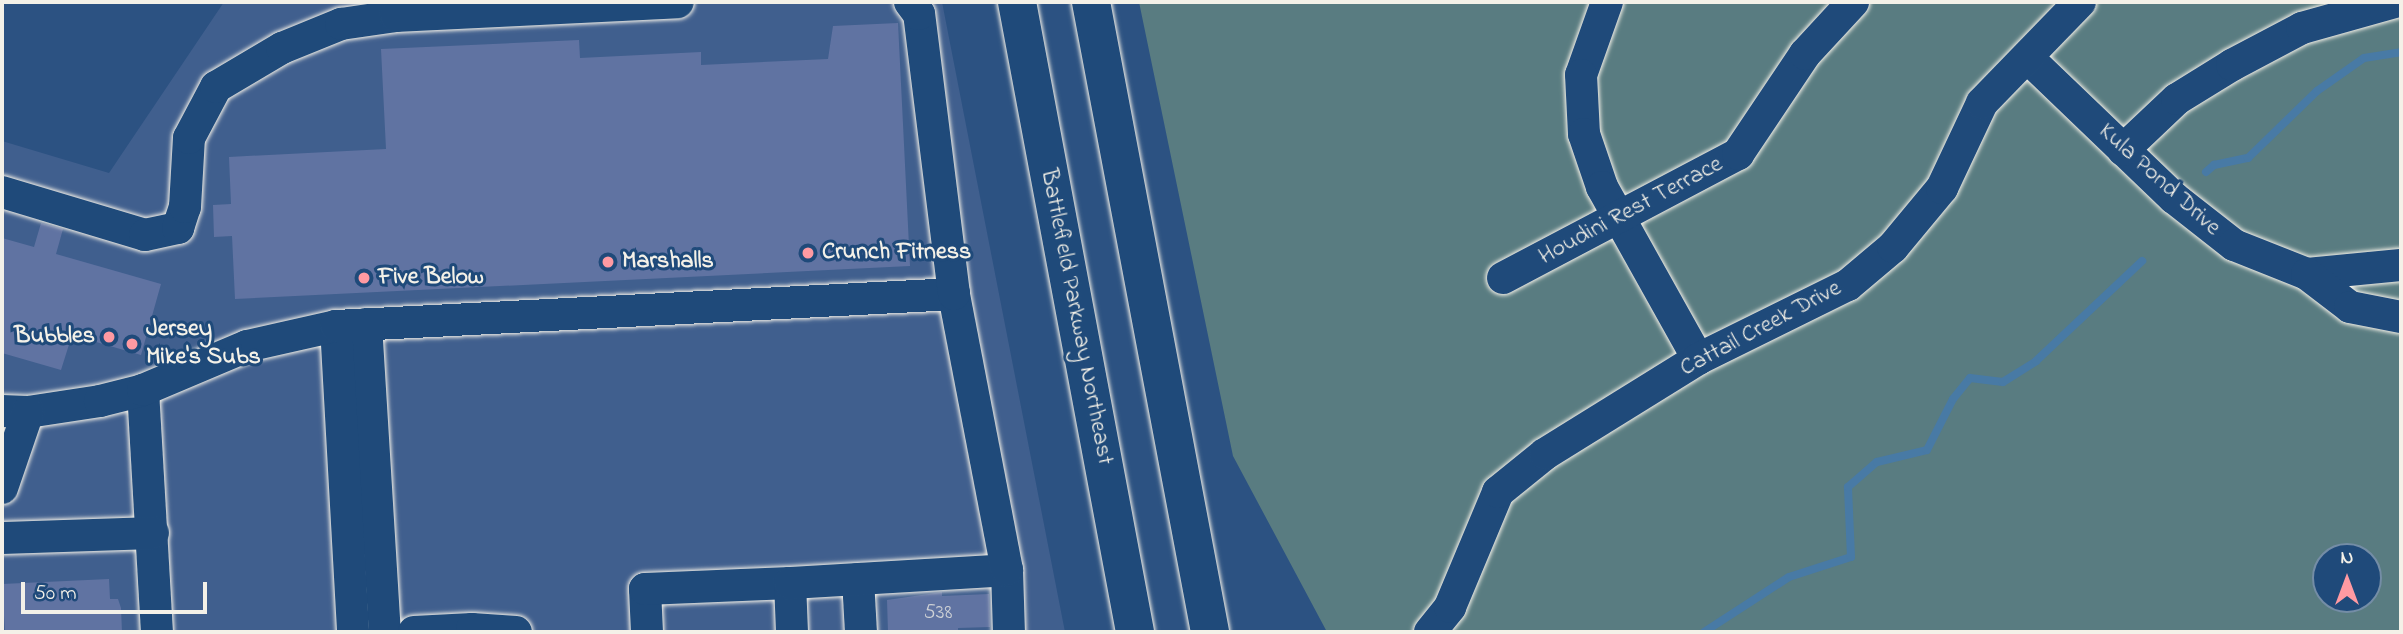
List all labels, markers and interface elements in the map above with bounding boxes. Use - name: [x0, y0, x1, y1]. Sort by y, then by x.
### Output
- street label: Kula Pond Drive: [2092, 118, 2226, 242]
- street label: Houdini Rest Terrace: [1534, 150, 1728, 272]
- street label: Battlefield Parkway Northeast: [1033, 167, 1119, 467]
- place label: Crunch Fitness: [822, 239, 971, 267]
- marker: Crunch Fitness: [800, 245, 816, 261]
- place label: Marshalls: [622, 248, 714, 276]
- marker: Marshalls: [600, 254, 616, 270]
- place label: Five Below: [378, 264, 484, 292]
- marker: Five Below: [356, 270, 372, 286]
- street label: Cattail Creek Drive: [1676, 274, 1846, 384]
- place label: Jersey Mike's Subs: [146, 316, 261, 372]
- place label: Bubbles: [14, 323, 95, 351]
- marker: Bubbles: [101, 329, 117, 345]
- marker: Jersey Mike's Subs: [124, 336, 140, 352]
- north arrow: [2312, 543, 2382, 613]
- text: N: [2341, 545, 2353, 572]
- scale bar: [24, 568, 210, 612]
- text: 50 m: [34, 579, 77, 609]
- house number: 538: [924, 600, 952, 626]

